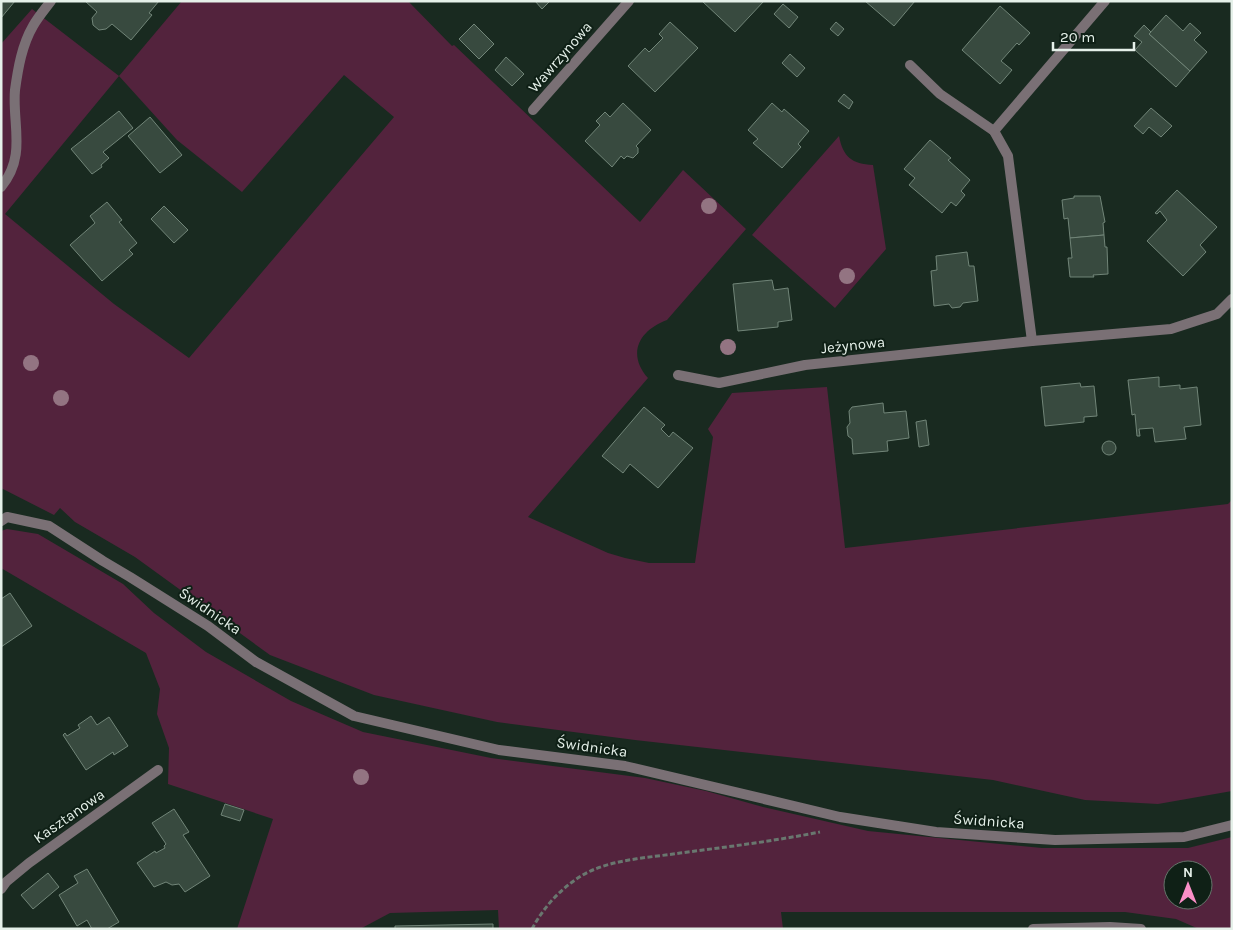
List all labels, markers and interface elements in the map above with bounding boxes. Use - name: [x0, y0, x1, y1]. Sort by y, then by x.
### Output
- street label: Wawrzynowa: [524, 18, 596, 96]
- scale bar: [1053, 20, 1134, 52]
- text: 20 m: [1060, 28, 1095, 46]
- street label: Jeżynowa: [820, 333, 886, 357]
- street label: Świdnicka: [175, 584, 245, 638]
- street label: Świdnicka: [555, 733, 629, 761]
- street label: Kasztanowa: [30, 785, 108, 847]
- street label: Świdnicka: [953, 810, 1025, 832]
- north arrow: [1163, 860, 1213, 910]
- text: N: [1183, 864, 1193, 881]

